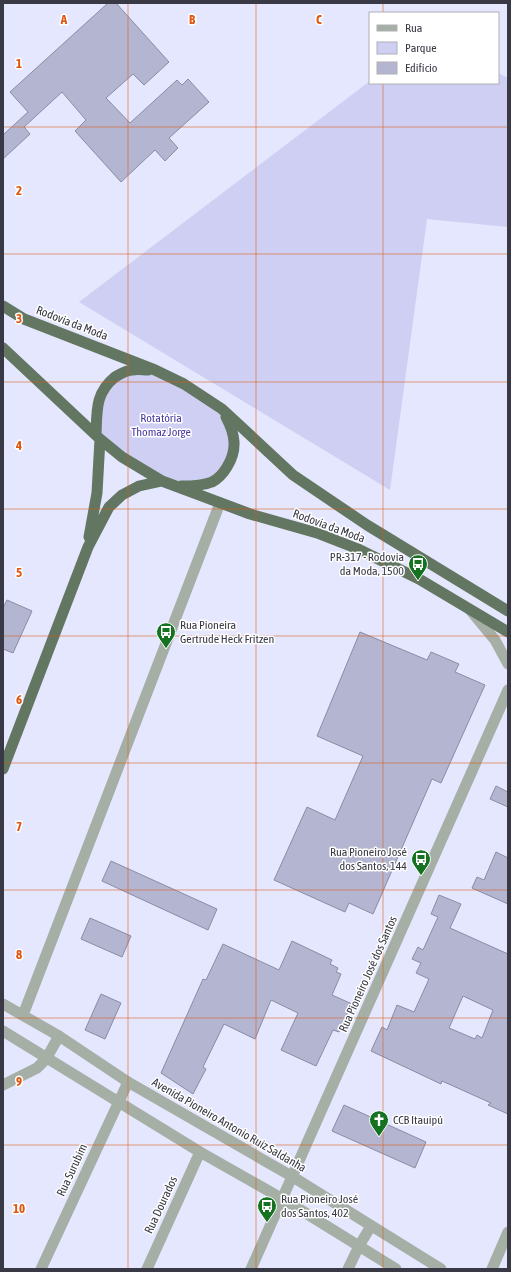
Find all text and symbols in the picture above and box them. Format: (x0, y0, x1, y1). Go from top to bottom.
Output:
text: A (60, 12, 68, 27)
text: B (189, 12, 196, 27)
text: C (316, 12, 322, 27)
legend (369, 12, 499, 84)
text: Rua (405, 21, 422, 35)
text: Parque (405, 41, 437, 55)
text: 1 (16, 56, 22, 71)
text: Edifício (405, 61, 438, 75)
text: 2 (16, 183, 22, 198)
street label: Rodovia da Moda (34, 303, 110, 343)
text: 3 (16, 311, 22, 326)
park label: Rotatória Thomaz Jorge (131, 411, 191, 439)
text: 4 (15, 438, 22, 453)
street label: Rodovia da Moda (291, 506, 367, 546)
place label: PR-317 - Rodovia da Moda, 1500 (330, 550, 404, 578)
bus stop icon: PR-317 - Rodovia da Moda, 1500 (407, 553, 429, 581)
text: 5 (16, 565, 22, 580)
place label: Rua Pioneira Gertrude Heck Fritzen (180, 618, 274, 646)
bus stop icon: Rua Pioneira Gertrude Heck Fritzen (155, 621, 177, 649)
text: 6 (16, 692, 22, 707)
text: 7 (16, 819, 22, 834)
place label: Rua Pioneiro José dos Santos, 144 (330, 845, 407, 873)
bus stop icon: Rua Pioneiro José dos Santos, 144 (410, 848, 432, 876)
street label: Rua Pioneiro José dos Santos (336, 914, 400, 1034)
text: 8 (16, 947, 22, 962)
text: 9 (16, 1074, 22, 1089)
street label: Avenida Pioneiro Antonio Ruiz Saldanha (149, 1075, 309, 1175)
church icon: CCB Itauipú (368, 1109, 390, 1137)
place label: CCB Itauipú (393, 1113, 443, 1127)
street label: Rua Surubim (54, 1142, 90, 1198)
street label: Rua Dourados (142, 1174, 180, 1236)
place label: Rua Pioneiro José dos Santos, 402 (281, 1192, 358, 1220)
bus stop icon: Rua Pioneiro José dos Santos, 402 (256, 1195, 278, 1223)
text: 10 (13, 1201, 25, 1216)

